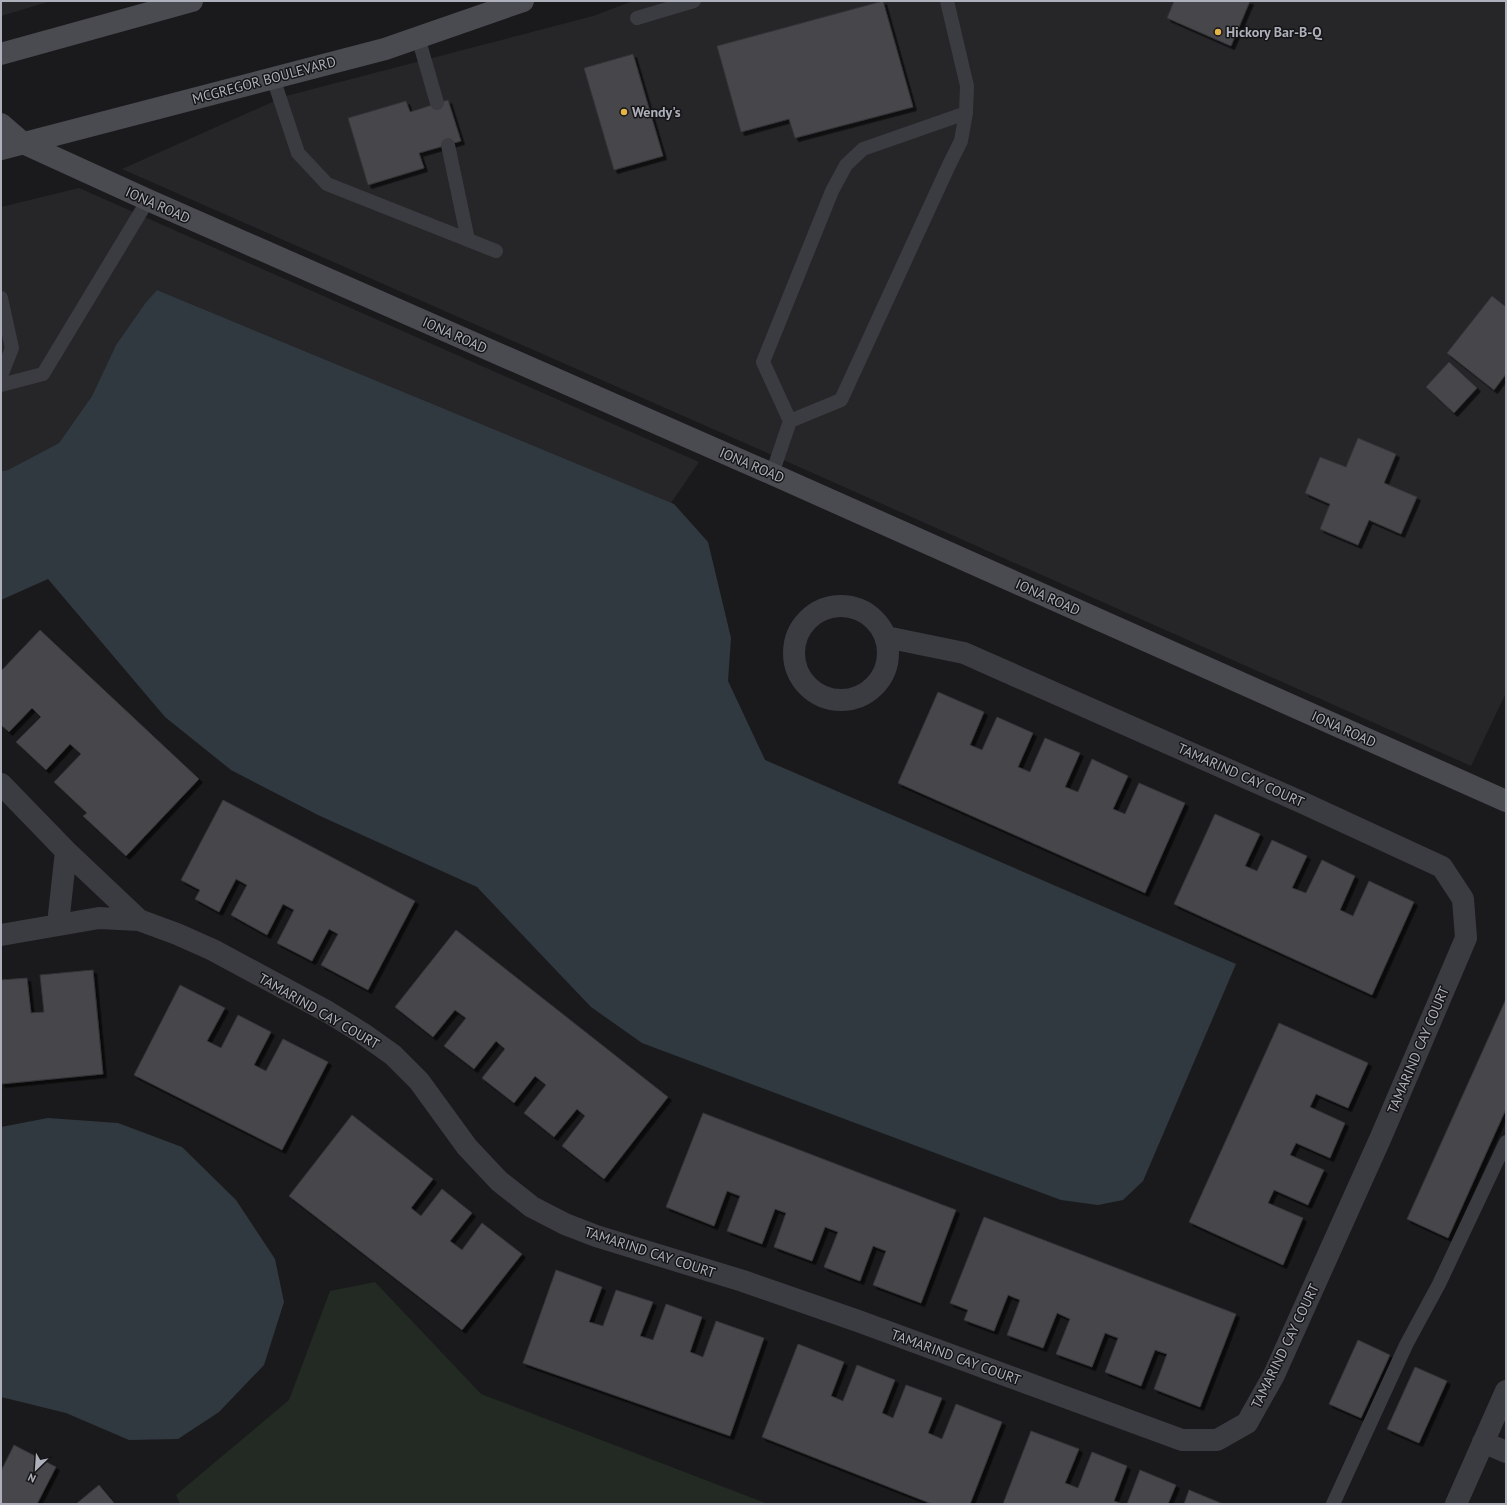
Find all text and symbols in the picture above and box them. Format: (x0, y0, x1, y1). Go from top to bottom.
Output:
place label: Hickory Bar-B-Q (1226, 23, 1322, 41)
marker: Hickory Bar-B-Q (1213, 27, 1223, 37)
street label: MCGREGOR BOULEVARD (190, 52, 338, 108)
place label: Wendy's (632, 103, 681, 121)
marker: Wendy's (619, 107, 629, 117)
street label: IONA ROAD (123, 183, 193, 227)
street label: IONA ROAD (420, 313, 490, 357)
street label: IONA ROAD (717, 443, 787, 487)
street label: IONA ROAD (1013, 575, 1083, 619)
street label: IONA ROAD (1309, 707, 1379, 751)
street label: TAMARIND CAY COURT (1175, 739, 1307, 811)
street label: TAMARIND CAY COURT (255, 969, 383, 1053)
street label: TAMARIND CAY COURT (1383, 983, 1453, 1116)
street label: TAMARIND CAY COURT (582, 1222, 718, 1282)
street label: TAMARIND CAY COURT (1247, 1280, 1323, 1411)
street label: TAMARIND CAY COURT (889, 1325, 1023, 1389)
north arrow (16, 1449, 56, 1489)
text: N (26, 1470, 38, 1486)

